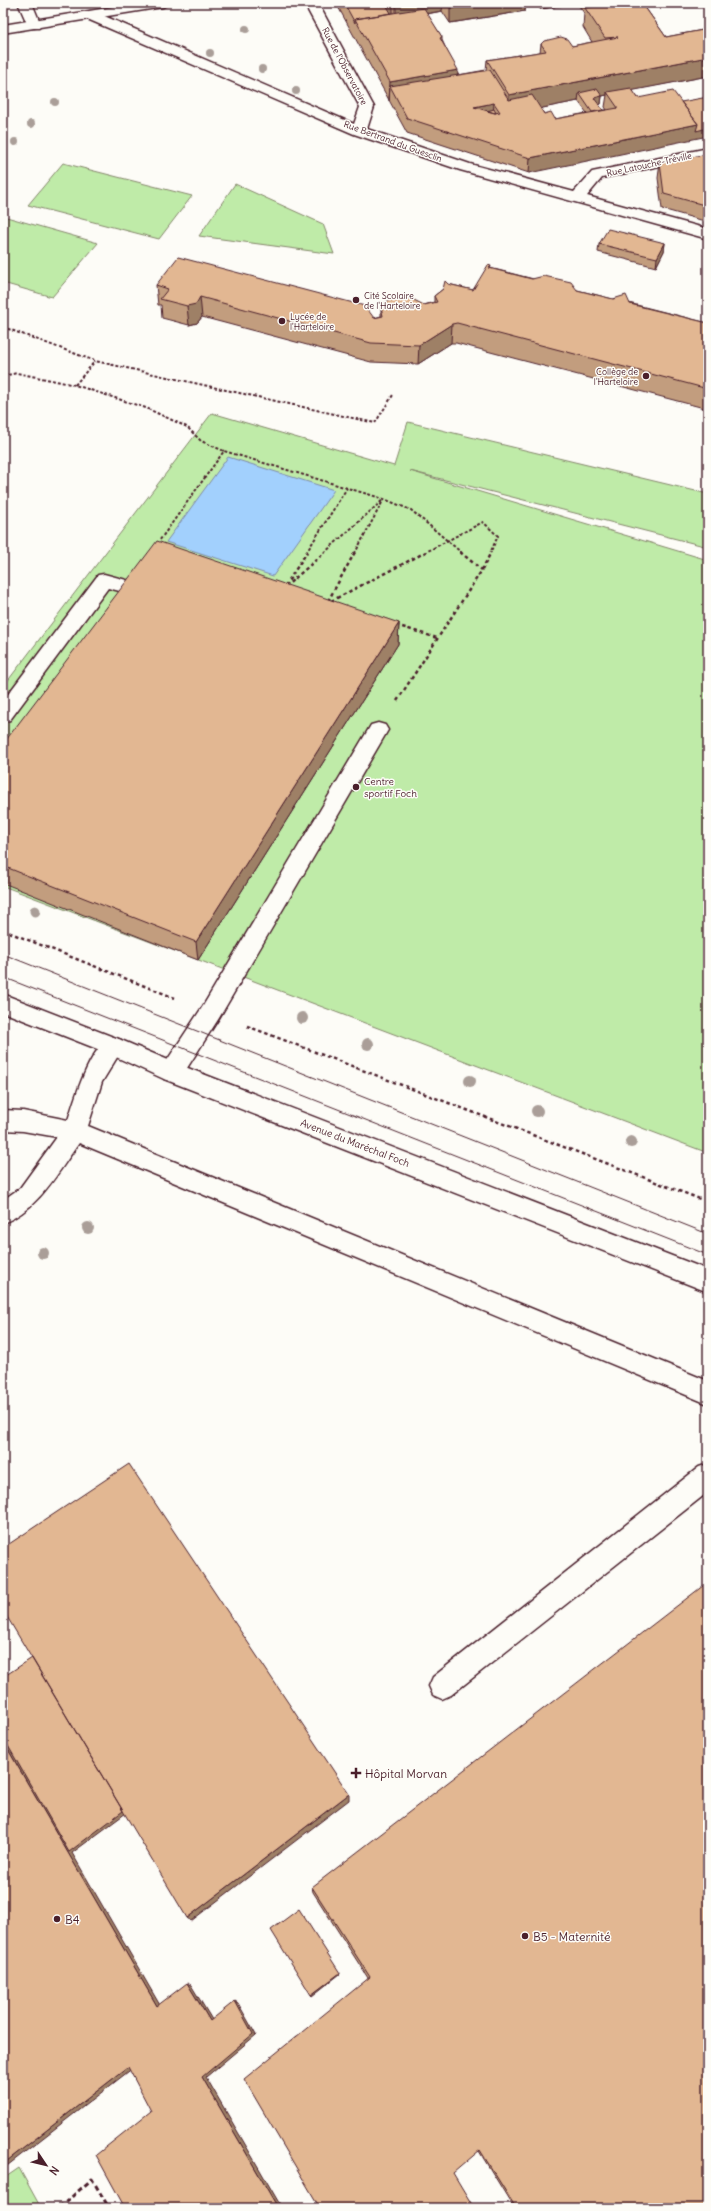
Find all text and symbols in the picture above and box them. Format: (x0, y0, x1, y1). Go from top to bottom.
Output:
street label: Rue de l'Observatoire (320, 25, 370, 107)
street label: Rue Bertrand du Guesclin (342, 118, 444, 164)
street label: Rue Latouche-Tréville (605, 150, 693, 178)
place label: Cité Scolaire de l'Harteloire (364, 290, 421, 311)
marker: Cité Scolaire de l'Harteloire (351, 295, 361, 305)
place label: Lycée de l'Harteloire (290, 311, 334, 332)
marker: Lycée de l'Harteloire (277, 316, 287, 326)
place label: Collège de l'Harteloire (594, 366, 638, 387)
marker: Collège de l'Harteloire (641, 371, 651, 381)
place label: Centre sportif Foch (364, 775, 417, 800)
marker: Centre sportif Foch (351, 782, 361, 792)
street label: Avenue du Maréchal Foch (299, 1116, 412, 1170)
place label: Hôpital Morvan (365, 1766, 447, 1781)
marker: Hôpital Morvan (350, 1767, 362, 1779)
place label: B4 (65, 1912, 80, 1927)
marker: B4 (52, 1914, 62, 1924)
place label: B5 - Maternité (533, 1929, 610, 1944)
marker: B5 - Maternité (520, 1931, 530, 1941)
north arrow (26, 2145, 66, 2185)
text: N (46, 2164, 62, 2178)

